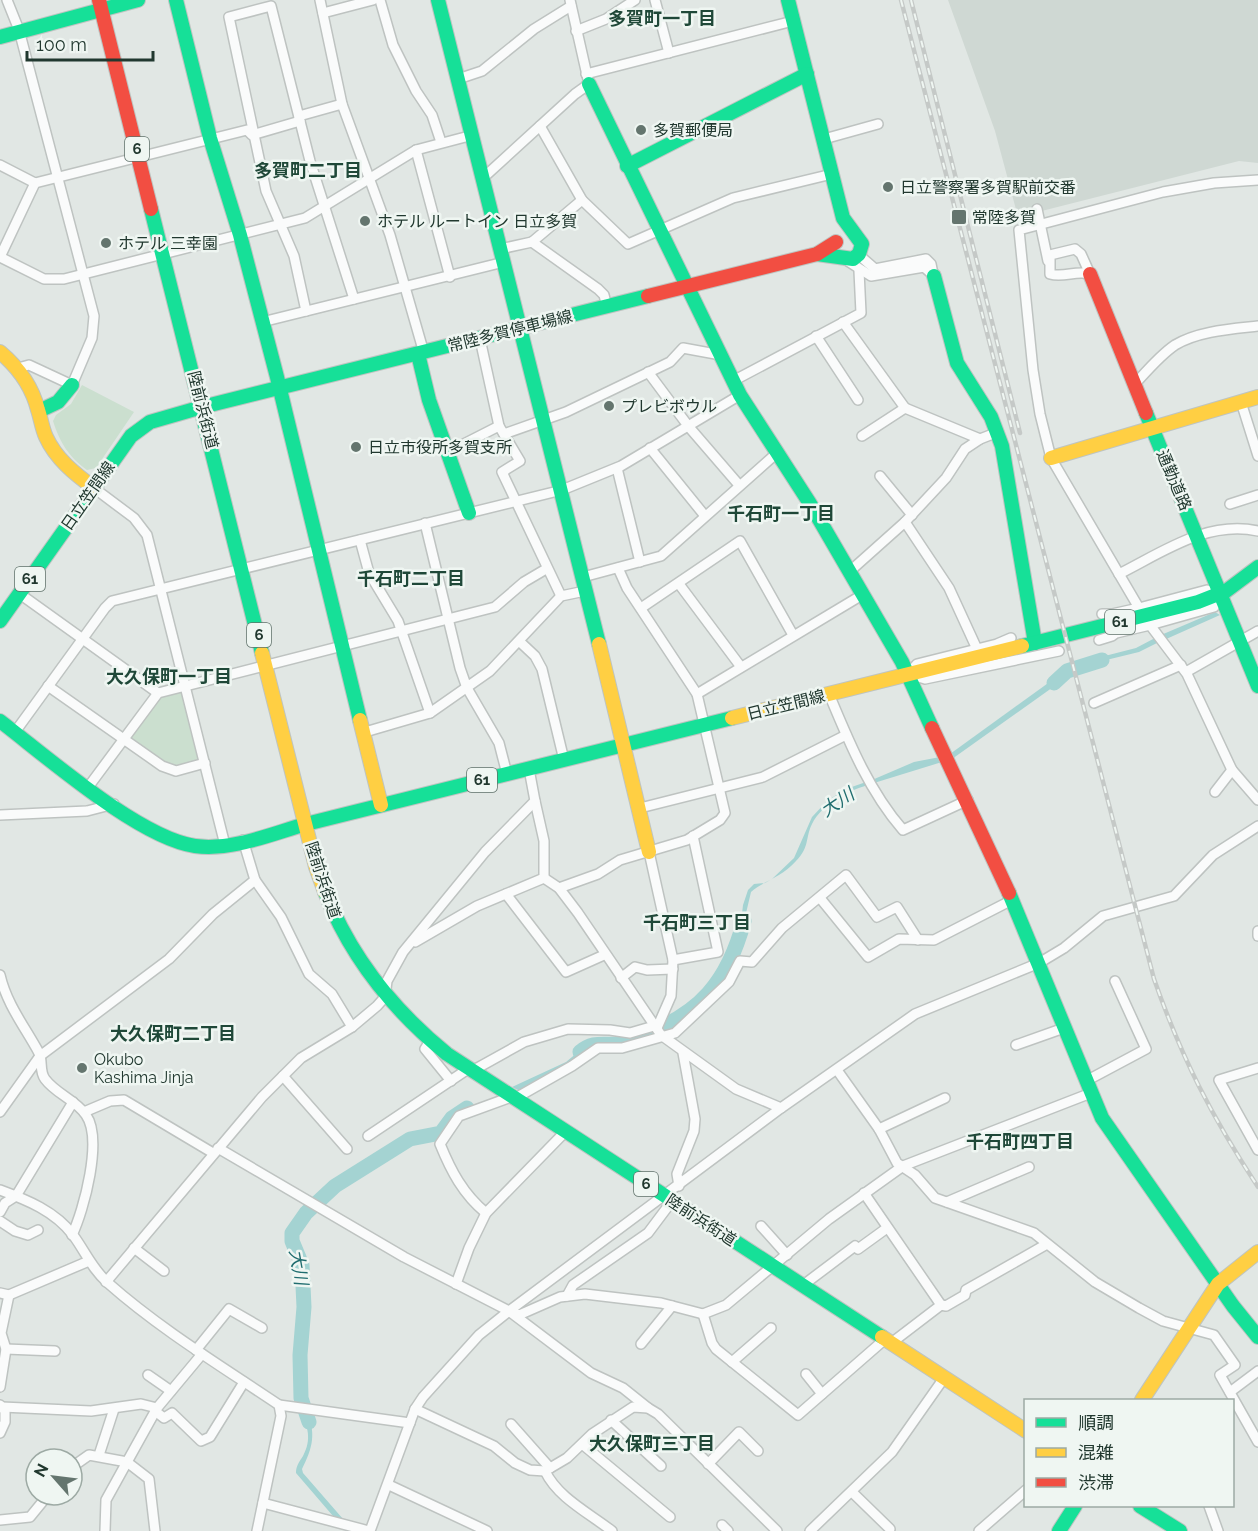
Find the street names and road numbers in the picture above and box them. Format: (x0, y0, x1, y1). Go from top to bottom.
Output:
road number: 6 (125, 137, 149, 161)
street label: 常陸多賀停車場線 (446, 306, 574, 356)
street label: 陸前浜街道 (184, 369, 222, 451)
street label: 通勤道路 (1153, 447, 1195, 513)
street label: 日立笠間線 (57, 458, 119, 534)
road number: 61 (15, 567, 45, 591)
road number: 61 (1105, 610, 1135, 634)
road number: 6 (247, 623, 271, 647)
street label: 日立笠間線 (745, 686, 827, 724)
road number: 61 (467, 768, 497, 792)
street label: 陸前浜街道 (302, 839, 344, 921)
road number: 6 (634, 1172, 658, 1196)
street label: 陸前浜街道 (662, 1190, 740, 1250)

